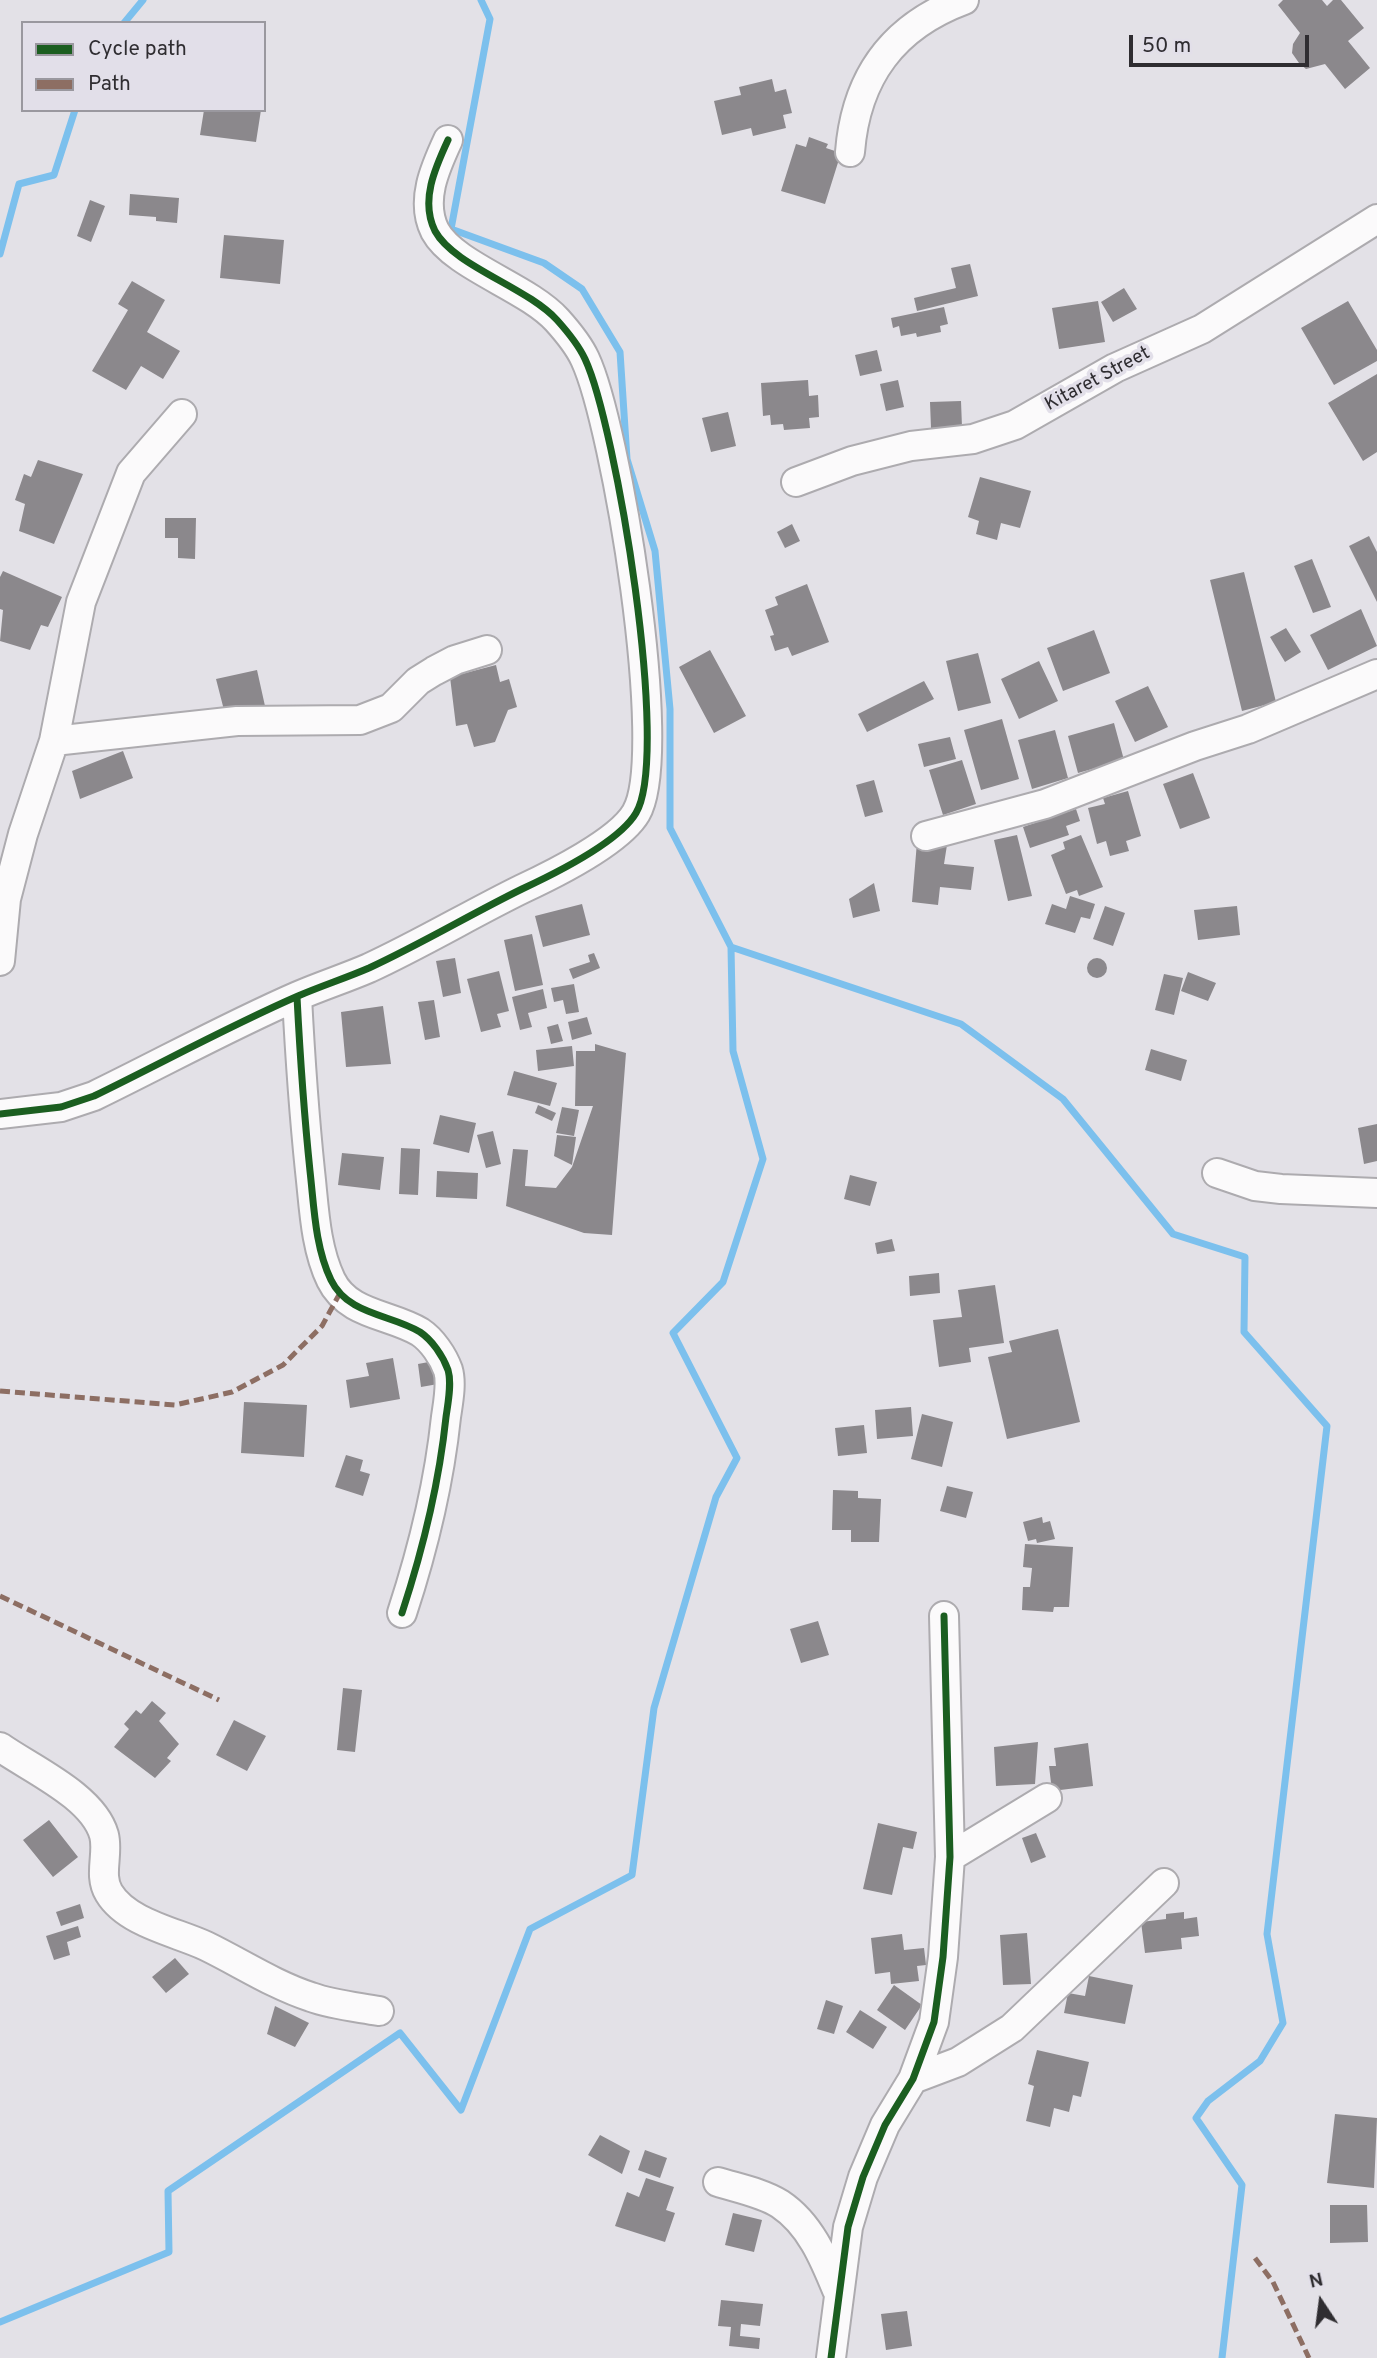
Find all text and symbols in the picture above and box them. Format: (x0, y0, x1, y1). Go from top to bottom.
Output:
legend (21, 21, 266, 112)
scale bar (1132, 21, 1312, 65)
text: 50 m (1142, 33, 1191, 60)
text: Cycle path (88, 36, 187, 63)
text: Path (88, 71, 131, 98)
street label: Kitaret Street (1042, 343, 1154, 417)
north arrow (1286, 2267, 1356, 2337)
text: N (1307, 2268, 1326, 2295)

